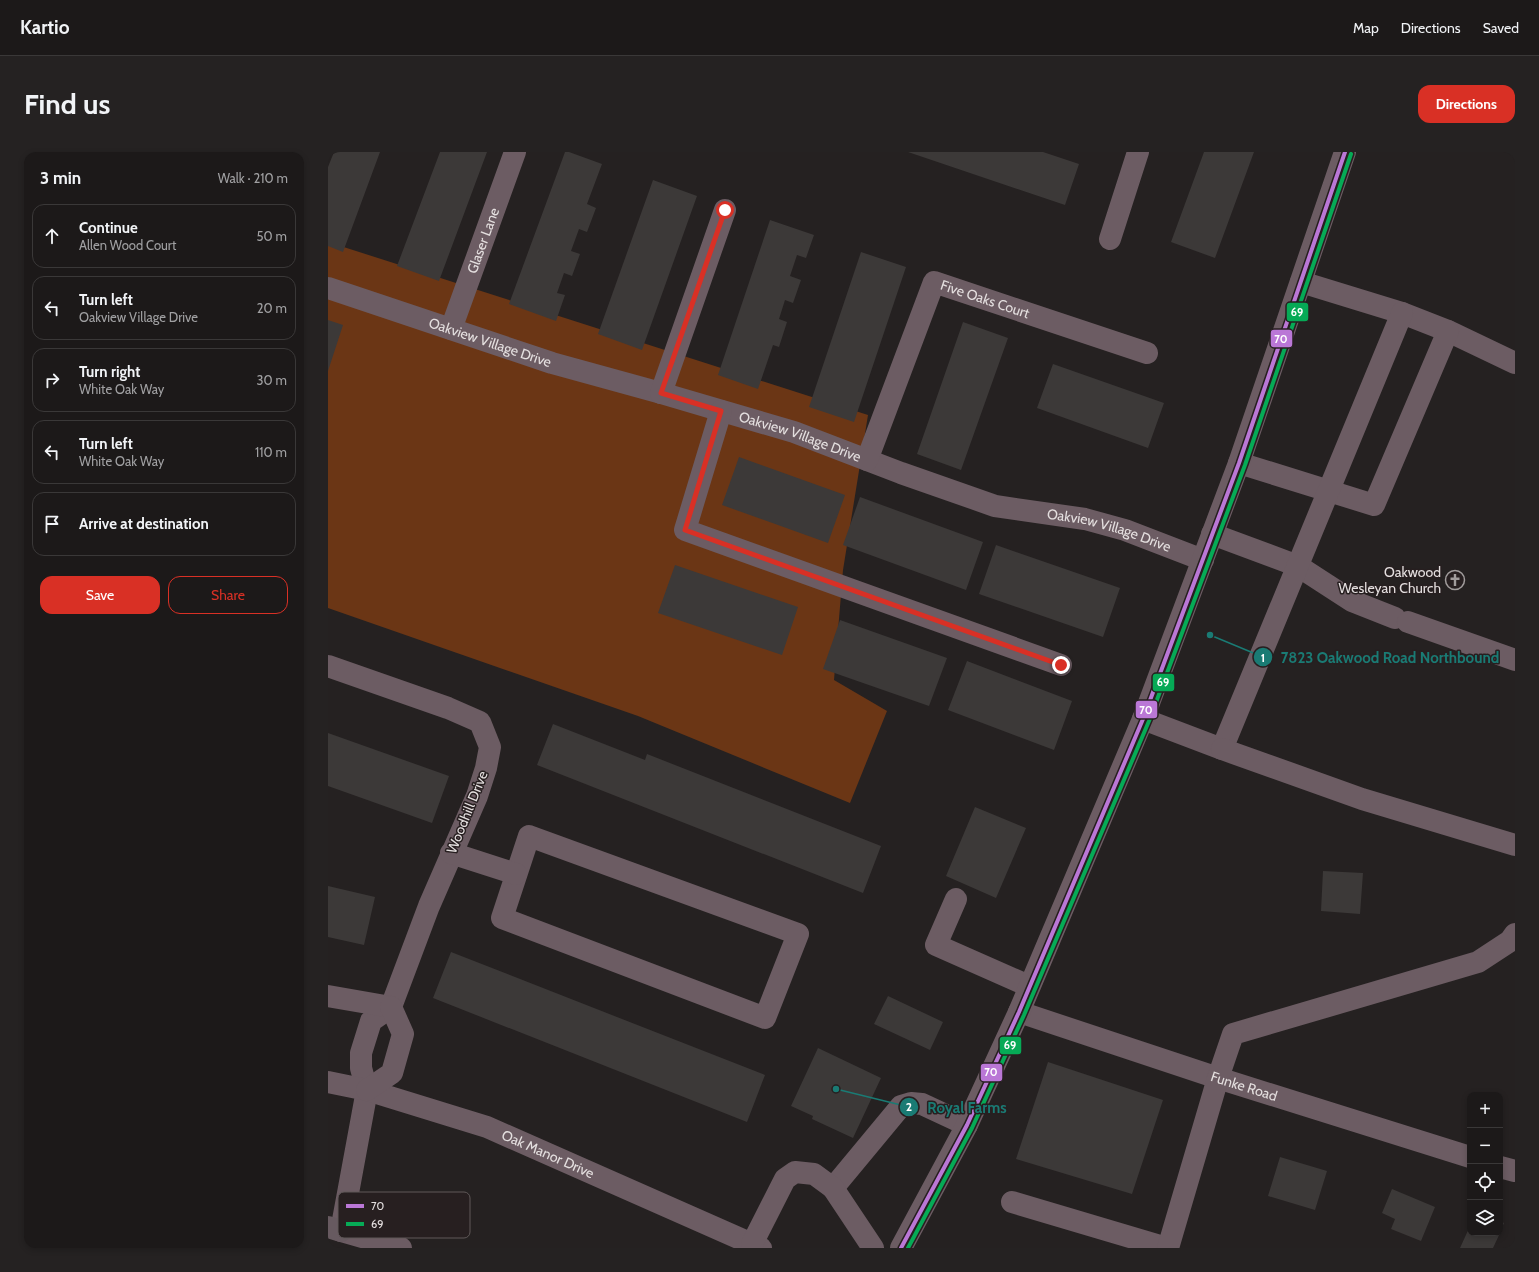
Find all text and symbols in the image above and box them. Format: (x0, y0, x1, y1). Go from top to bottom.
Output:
text: Kartio (20, 16, 69, 39)
text: Map (1353, 19, 1379, 37)
text: Directions (1401, 19, 1461, 37)
text: Saved (1483, 19, 1519, 37)
button: Directions (1418, 85, 1515, 123)
text: Find us (24, 87, 110, 121)
text: 3 min (40, 168, 81, 188)
text: Walk · 210 m (218, 170, 288, 186)
route start (716, 201, 734, 219)
street label: Glaser Lane (463, 205, 503, 276)
text: Continue (79, 219, 138, 237)
icon: ahead (41, 225, 63, 247)
text: 50 m (257, 228, 287, 244)
text: Allen Wood Court (79, 237, 176, 253)
street label: Five Oaks Court (938, 276, 1032, 322)
text: Turn left (79, 291, 133, 309)
icon: left (41, 297, 63, 319)
text: 20 m (257, 300, 287, 316)
line badge: 69 (1286, 302, 1309, 322)
text: 69 (1291, 305, 1303, 319)
text: Oakview Village Drive (79, 309, 198, 325)
street label: Oakview Village Drive (426, 313, 554, 371)
line badge: 70 (1270, 329, 1293, 348)
text: 70 (1274, 332, 1288, 346)
text: Turn right (79, 363, 140, 381)
icon: right (41, 369, 63, 391)
text: 30 m (257, 372, 287, 388)
text: White Oak Way (79, 381, 164, 397)
street label: Oakview Village Drive (737, 407, 864, 466)
text: Turn left (79, 435, 133, 453)
icon: left (41, 441, 63, 463)
text: 110 m (255, 444, 287, 460)
text: White Oak Way (79, 453, 164, 469)
street label: Oakview Village Drive (1046, 505, 1174, 556)
icon: arrive (41, 513, 63, 535)
text: Arrive at destination (79, 515, 209, 533)
place label: Oakwood Wesleyan Church (1339, 563, 1441, 597)
church icon: Oakwood Wesleyan Church (1444, 569, 1466, 591)
button: Save (40, 576, 160, 614)
button: Share (168, 576, 288, 614)
callout: 7823 Oakwood Road Northbound (1253, 644, 1507, 671)
text: 7823 Oakwood Road Northbound (1281, 649, 1499, 667)
text: 1 (1261, 650, 1265, 665)
route end (1052, 656, 1070, 674)
line badge: 69 (1152, 673, 1175, 692)
text: 69 (1157, 675, 1169, 689)
line badge: 70 (1135, 700, 1158, 719)
text: 70 (1139, 703, 1153, 717)
street label: Woodhill Drive (442, 768, 492, 856)
line badge: 69 (999, 1036, 1022, 1055)
text: 69 (1004, 1038, 1016, 1052)
line badge: 70 (980, 1063, 1003, 1082)
text: 70 (984, 1065, 998, 1079)
street label: Funke Road (1209, 1067, 1280, 1105)
map controls (1467, 1092, 1503, 1236)
button: + (1467, 1092, 1503, 1128)
callout: Royal Farms (899, 1094, 1014, 1121)
text: 2 (906, 1099, 912, 1114)
text: Royal Farms (927, 1099, 1007, 1117)
street label: Oak Manor Drive (499, 1126, 597, 1182)
button: − (1467, 1128, 1503, 1164)
button: locate (1467, 1164, 1503, 1200)
legend (338, 1192, 470, 1238)
text: 70 (371, 1199, 384, 1213)
button: layers (1467, 1200, 1503, 1236)
text: 69 (371, 1217, 384, 1231)

